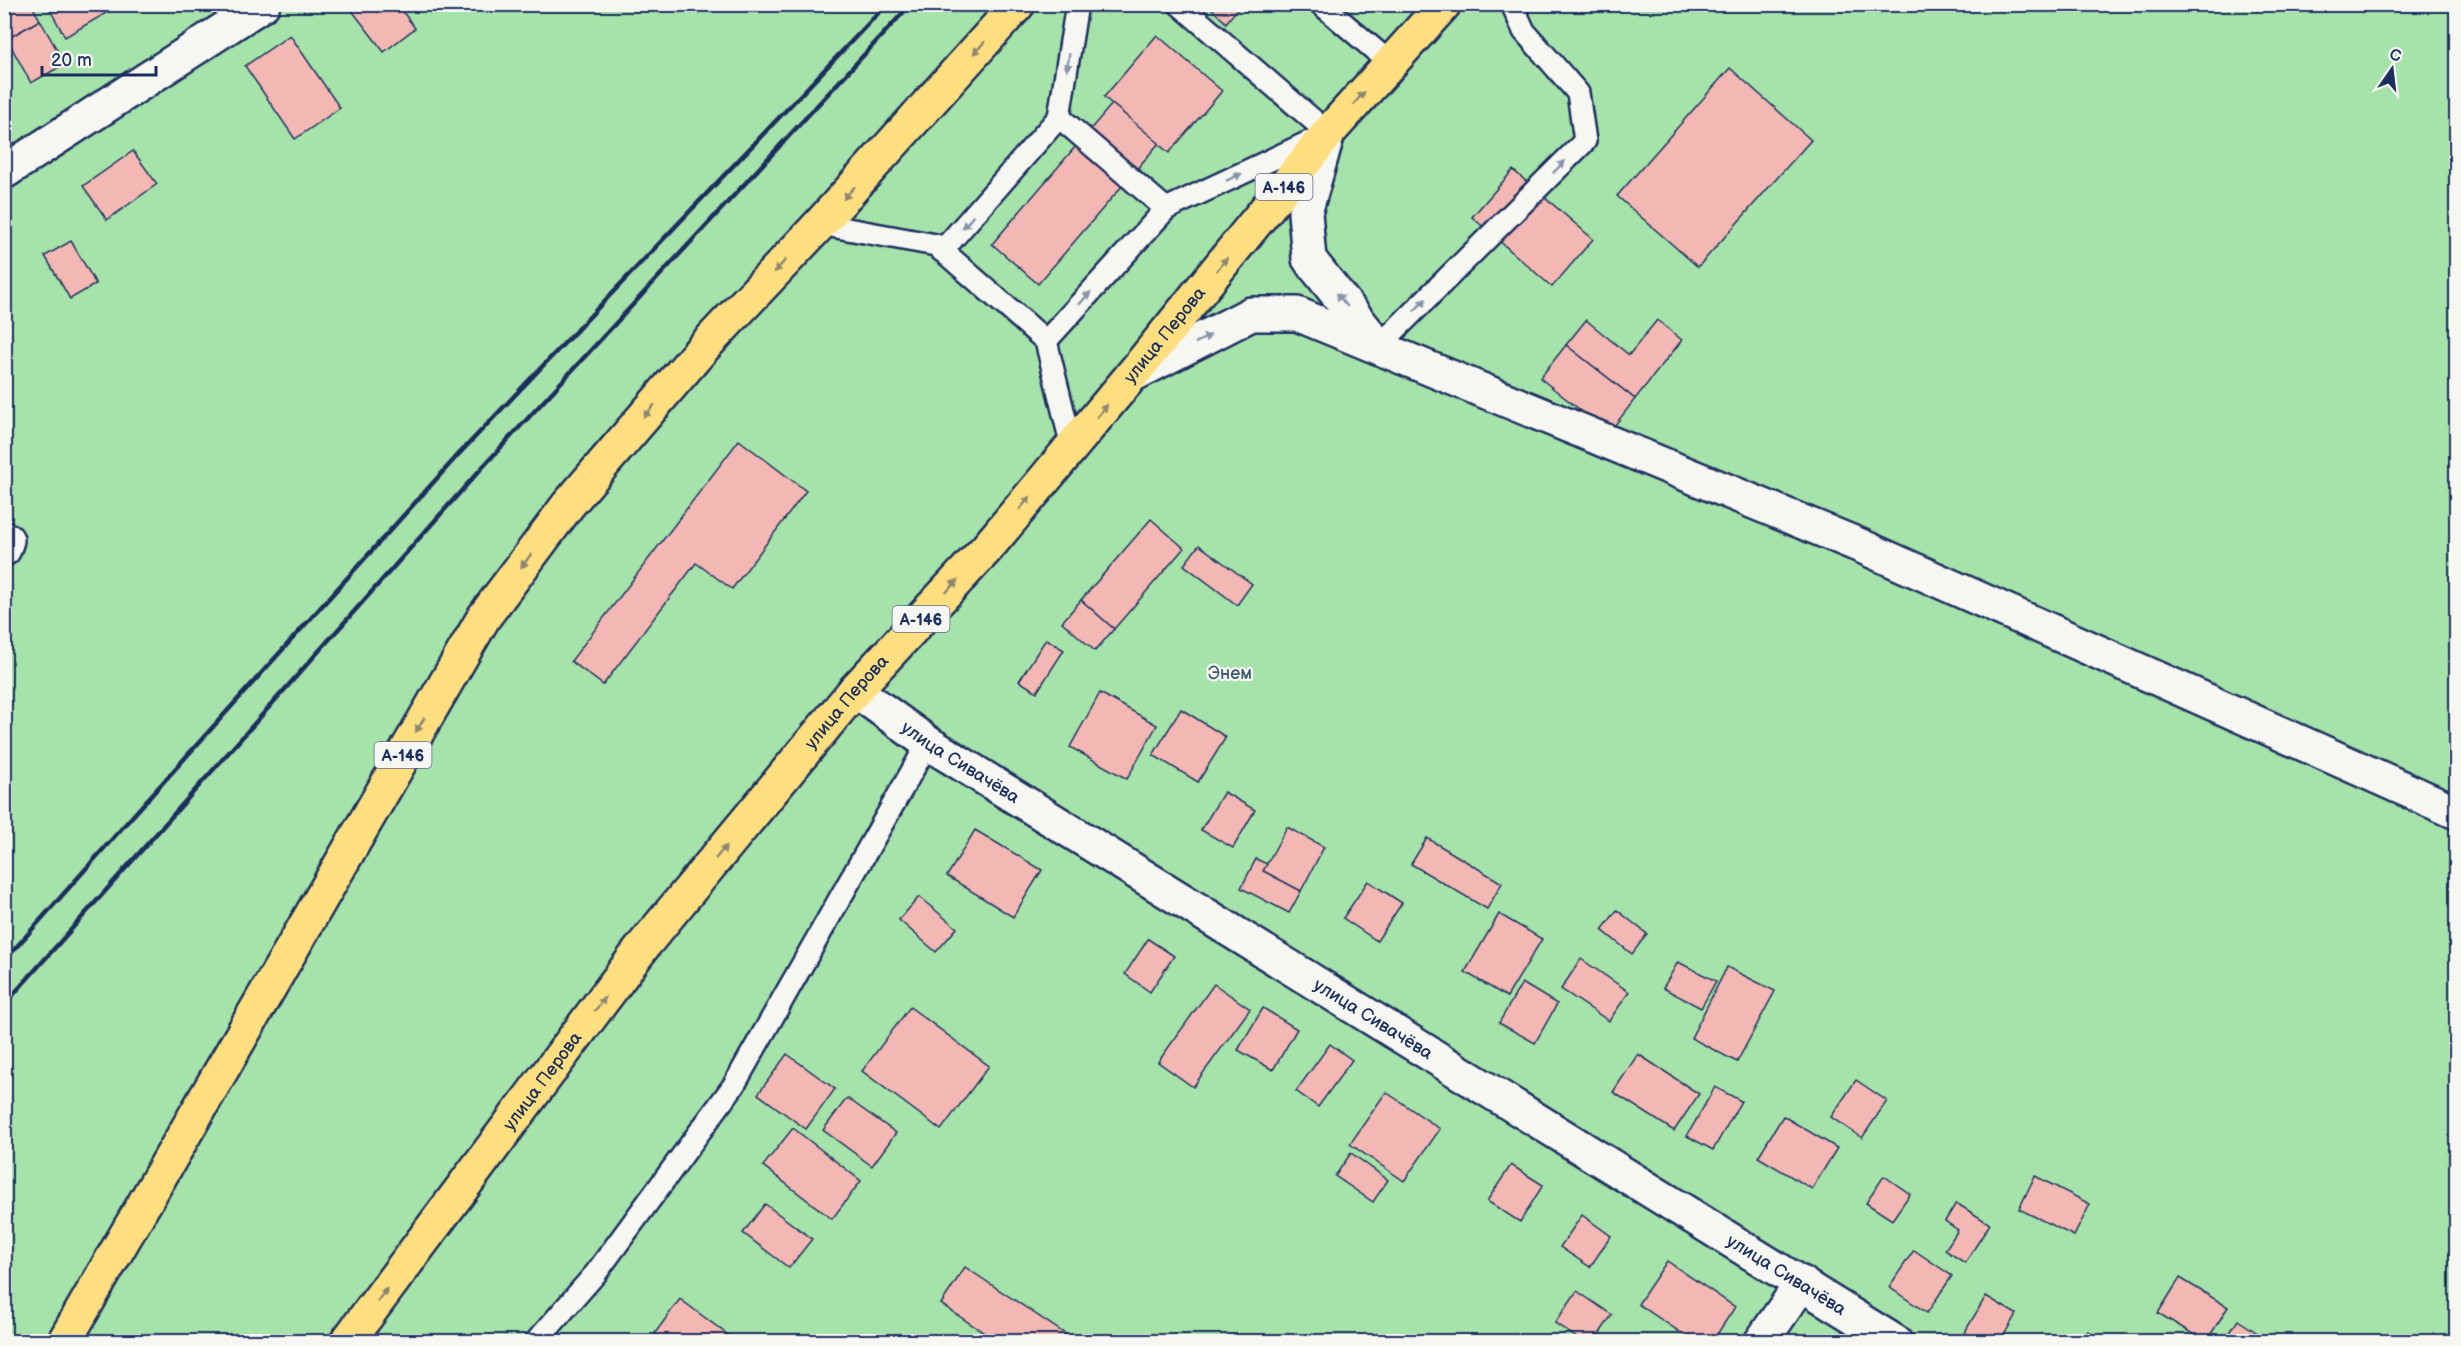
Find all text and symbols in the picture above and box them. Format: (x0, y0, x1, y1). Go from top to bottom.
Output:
scale bar (42, 39, 156, 77)
north arrow (2362, 39, 2422, 99)
one-way arrow (973, 40, 986, 55)
text: С (2388, 45, 2403, 66)
text: 20 m (51, 50, 92, 71)
one-way arrow (1063, 53, 1072, 72)
one-way arrow (1352, 91, 1365, 106)
one-way arrow (1551, 161, 1565, 175)
one-way arrow (1225, 173, 1242, 182)
road number: А-146 (1256, 174, 1312, 200)
one-way arrow (842, 185, 856, 199)
one-way arrow (962, 214, 975, 229)
one-way arrow (1215, 256, 1228, 272)
one-way arrow (773, 259, 787, 274)
street label: улица Перова (1120, 283, 1210, 388)
one-way arrow (1078, 290, 1092, 305)
one-way arrow (1336, 292, 1349, 308)
one-way arrow (1413, 298, 1427, 312)
one-way arrow (1194, 334, 1211, 343)
one-way arrow (643, 403, 656, 418)
one-way arrow (1095, 404, 1108, 419)
one-way arrow (1018, 495, 1031, 511)
one-way arrow (520, 554, 532, 569)
one-way arrow (945, 579, 958, 594)
road number: А-146 (892, 606, 950, 632)
street label: улица Перова (800, 651, 893, 754)
park label: Энем (1208, 663, 1252, 684)
one-way arrow (415, 717, 425, 734)
street label: улица Сивачёва (897, 717, 1024, 808)
road number: А-146 (374, 742, 432, 768)
one-way arrow (715, 844, 728, 860)
street label: улица Сивачёва (1310, 974, 1437, 1064)
one-way arrow (594, 997, 606, 1013)
street label: улица Перова (499, 1027, 587, 1135)
street label: улица Сивачёва (1723, 1230, 1850, 1320)
one-way arrow (376, 1287, 388, 1302)

